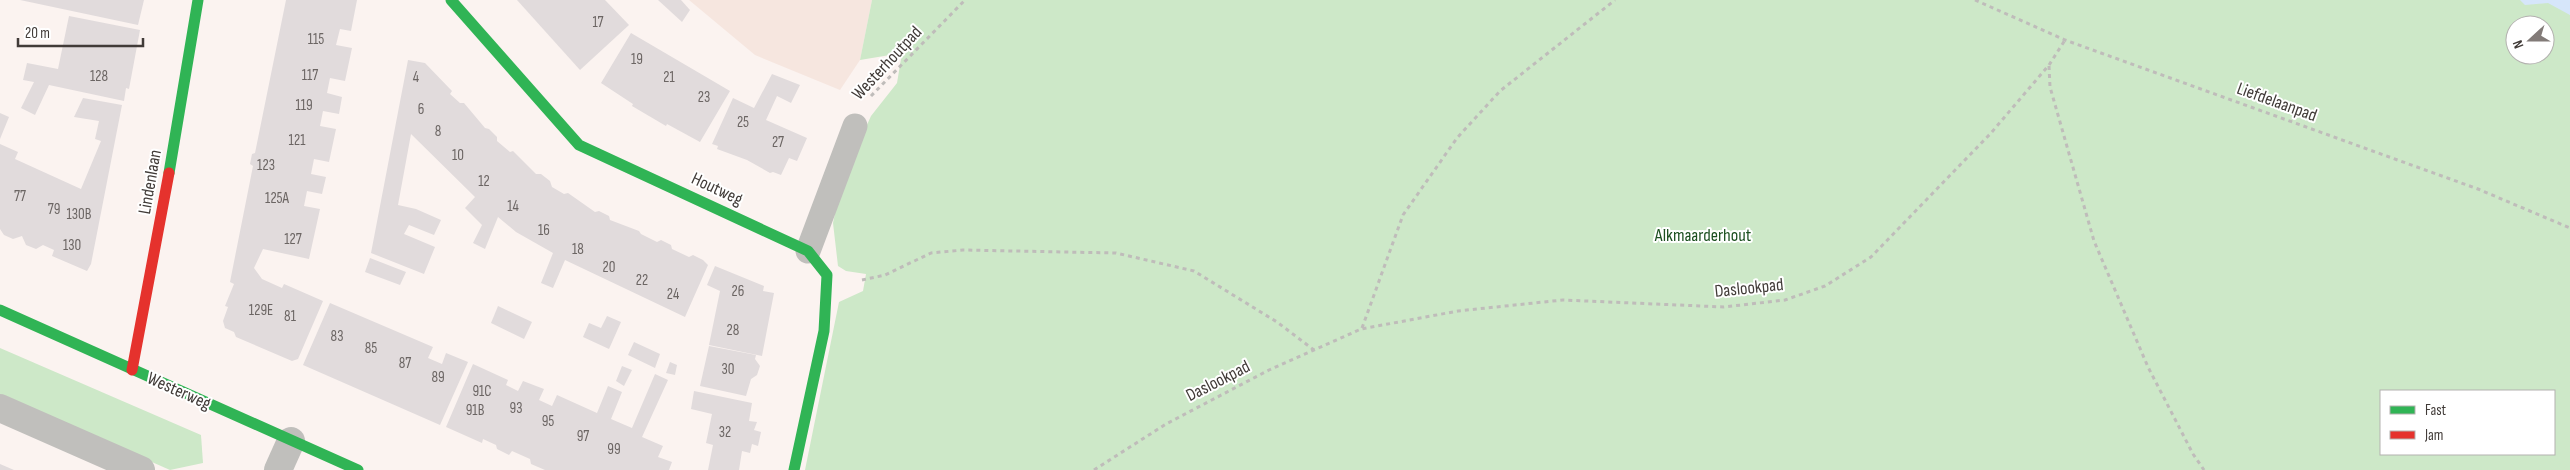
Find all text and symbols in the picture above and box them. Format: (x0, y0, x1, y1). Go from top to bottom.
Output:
house number: 17 (592, 13, 604, 32)
scale bar (18, 15, 142, 47)
north arrow (2505, 15, 2555, 65)
street label: Westerhoutpad (848, 22, 926, 104)
text: 20 m (25, 24, 50, 43)
house number: 115 (308, 30, 324, 49)
text: N (2509, 38, 2528, 51)
house number: 19 (631, 50, 643, 69)
house number: 117 (302, 66, 318, 85)
house number: 128 (90, 67, 108, 86)
house number: 4 (413, 68, 419, 87)
house number: 21 (663, 68, 675, 87)
street label: Liefdelaanpad (2234, 78, 2320, 126)
house number: 23 (698, 88, 710, 107)
house number: 119 (295, 96, 313, 115)
house number: 6 (418, 100, 424, 119)
house number: 25 (737, 113, 749, 132)
house number: 8 (435, 122, 441, 141)
house number: 121 (289, 131, 306, 150)
house number: 27 (772, 133, 784, 152)
house number: 10 (452, 146, 464, 165)
street label: Lindenlaan (134, 148, 166, 216)
house number: 123 (257, 156, 275, 175)
street label: Houtweg (688, 168, 746, 210)
house number: 12 (478, 172, 490, 191)
house number: 77 (14, 187, 26, 206)
house number: 125A (265, 189, 290, 208)
house number: 14 (507, 197, 519, 216)
house number: 79 (48, 200, 60, 219)
house number: 130B (67, 205, 92, 224)
house number: 16 (538, 221, 550, 240)
park label: Alkmaarderhout (1654, 225, 1752, 246)
house number: 127 (284, 230, 302, 249)
house number: 130 (63, 236, 81, 255)
house number: 18 (572, 240, 584, 259)
house number: 20 (603, 258, 615, 277)
house number: 22 (636, 271, 648, 290)
street label: Daslookpad (1714, 274, 1784, 302)
house number: 26 (732, 282, 744, 301)
house number: 24 (667, 285, 679, 304)
house number: 129E (249, 301, 273, 320)
house number: 81 (284, 307, 297, 326)
house number: 28 (727, 321, 739, 340)
house number: 83 (331, 327, 343, 346)
house number: 85 (365, 339, 377, 358)
house number: 87 (399, 354, 411, 373)
street label: Daslookpad (1182, 356, 1254, 406)
house number: 30 (722, 360, 734, 379)
street label: Westerweg (144, 368, 214, 414)
house number: 89 (431, 368, 445, 387)
house number: 91C (472, 382, 492, 401)
legend (2380, 390, 2555, 455)
house number: 93 (510, 399, 522, 418)
house number: 91B (466, 401, 485, 420)
text: Fast (2425, 401, 2447, 420)
house number: 95 (542, 412, 554, 431)
house number: 32 (719, 423, 731, 442)
text: Jam (2424, 426, 2443, 445)
house number: 97 (577, 427, 589, 446)
house number: 99 (607, 440, 621, 459)

